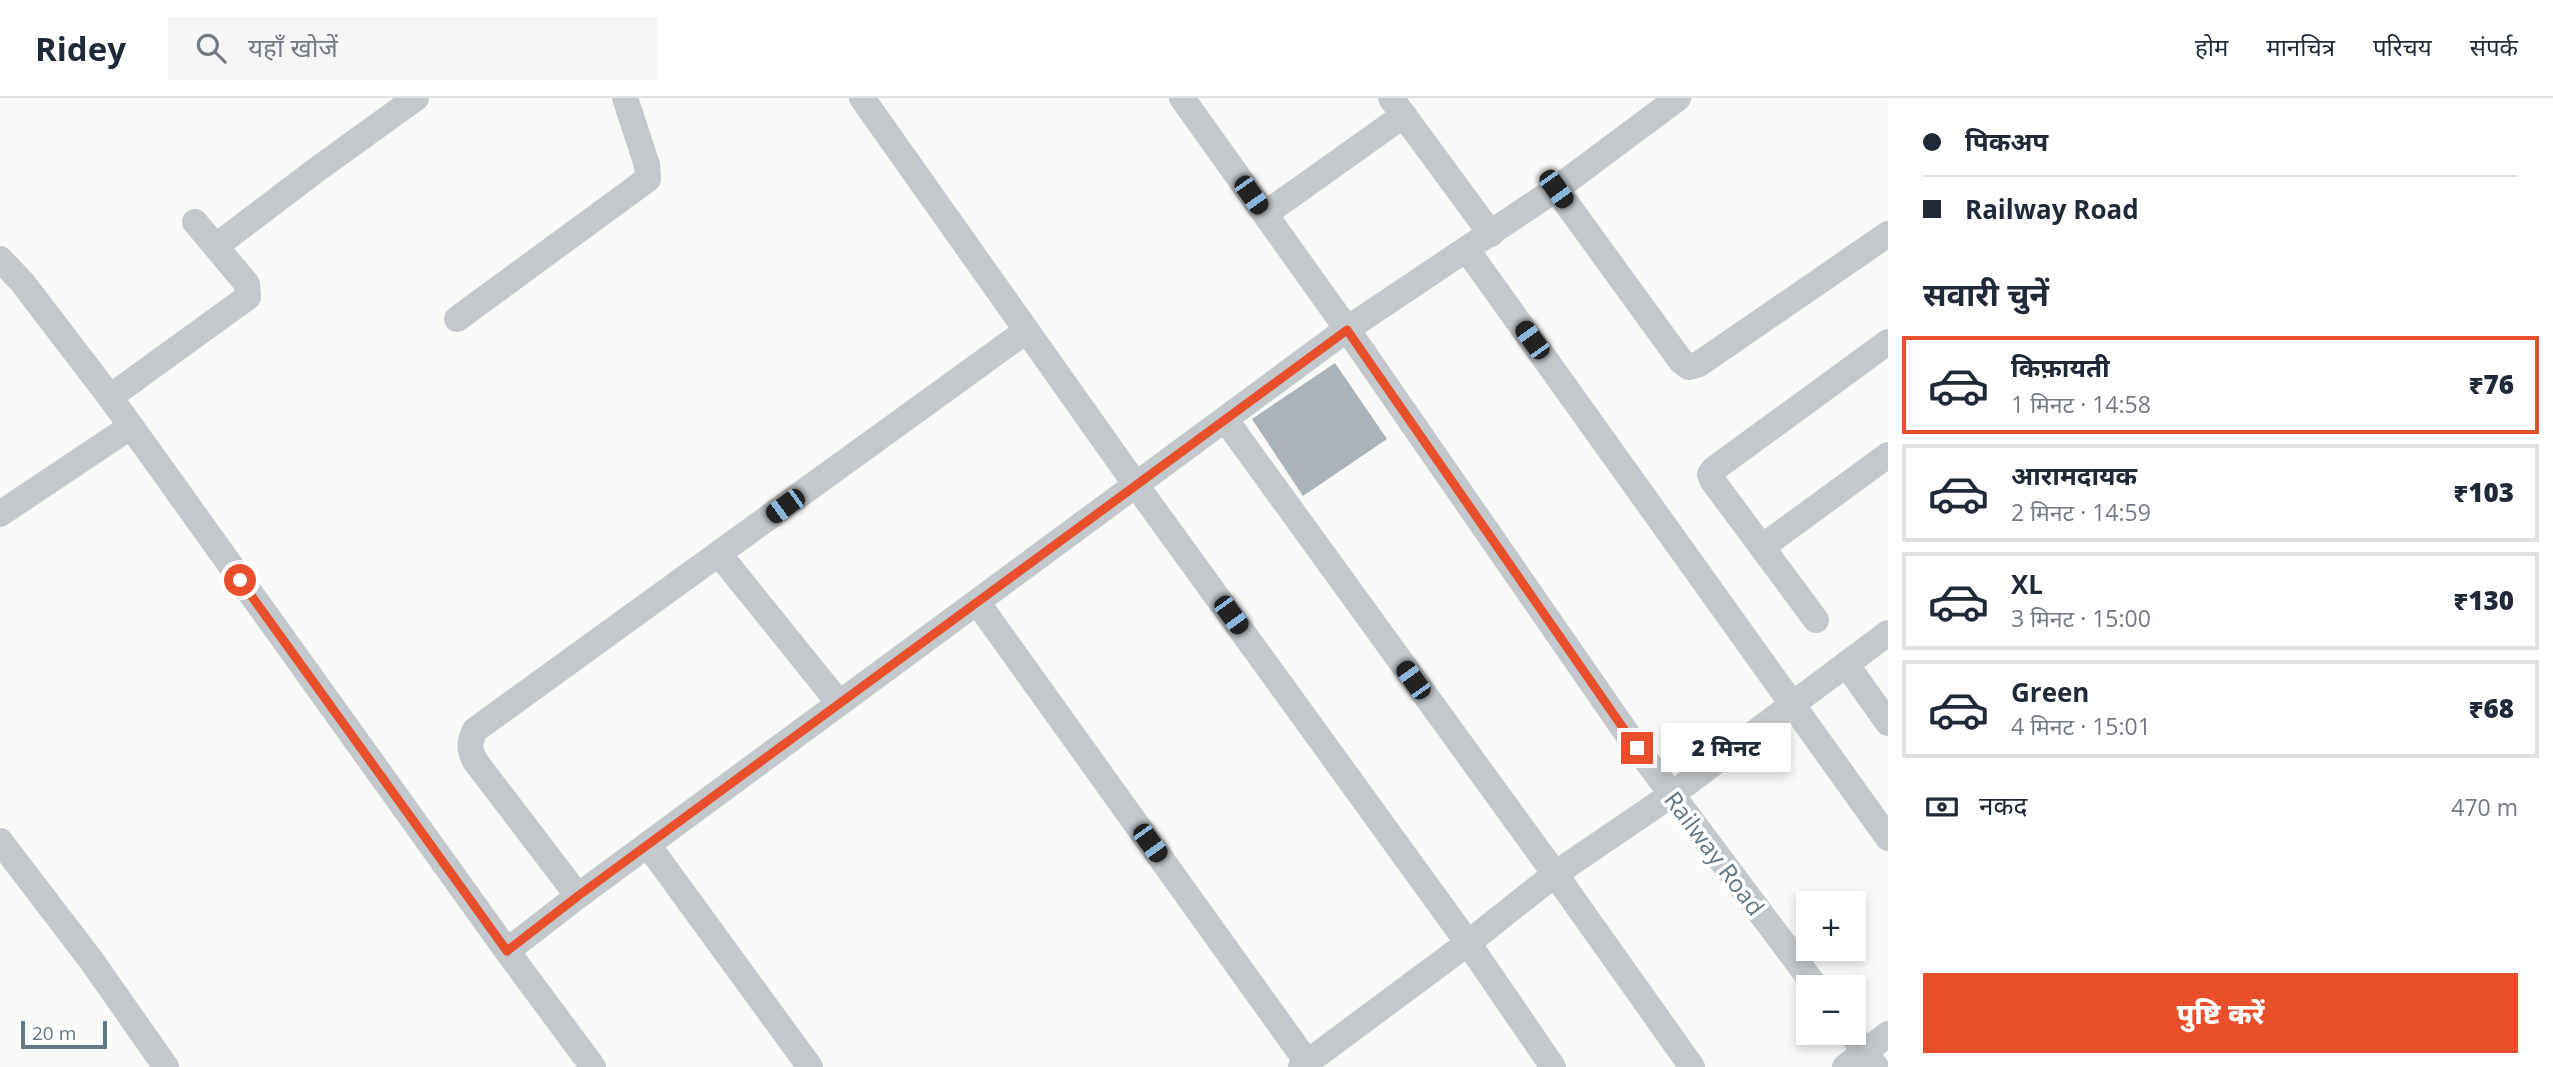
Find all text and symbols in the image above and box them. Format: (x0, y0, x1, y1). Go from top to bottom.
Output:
search box (168, 17, 658, 80)
text: Ridey (35, 26, 126, 71)
icon: search (192, 29, 230, 67)
text: यहाँ खोजें (248, 29, 338, 65)
text: होम (2195, 30, 2228, 63)
text: मानचित्र (2266, 30, 2335, 63)
text: परिचय (2373, 30, 2432, 63)
text: संपर्क (2470, 30, 2518, 63)
text: पिकअप (1965, 123, 2048, 159)
car (1536, 166, 1577, 212)
car (1231, 172, 1272, 218)
text: Railway Road (1965, 191, 2139, 227)
text: सवारी चुनें (1923, 272, 2049, 315)
car (1512, 317, 1553, 363)
text: किफ़ायती (2011, 349, 2110, 385)
icon: car (1927, 354, 1990, 417)
text: ₹76 (2469, 366, 2514, 402)
text: 1 मिनट · 14:58 (2011, 388, 2151, 420)
text: आरामदायक (2011, 457, 2137, 493)
icon: car (1927, 462, 1990, 525)
text: ₹103 (2453, 474, 2514, 510)
car (762, 485, 809, 527)
text: 2 मिनट · 14:59 (2011, 496, 2151, 528)
route start (224, 564, 256, 596)
text: XL (2011, 566, 2043, 602)
icon: car (1927, 570, 1990, 633)
text: ₹130 (2453, 582, 2514, 618)
car (1211, 592, 1252, 638)
text: 3 मिनट · 15:00 (2011, 602, 2151, 634)
car (1393, 657, 1434, 703)
text: Green (2011, 674, 2089, 710)
icon: car (1927, 678, 1990, 741)
text: ₹68 (2469, 690, 2514, 726)
text: 4 मिनट · 15:01 (2011, 710, 2151, 742)
callout: 2 मिनट (1662, 724, 1791, 772)
text: 2 मिनट (1692, 731, 1760, 763)
route end (1621, 732, 1653, 764)
street label: Railway Road (1657, 784, 1773, 922)
text: नकद (1979, 787, 2027, 823)
icon: cash (1923, 788, 1961, 826)
text: 470 m (2451, 791, 2518, 823)
car (1130, 820, 1171, 866)
map controls (1796, 891, 1866, 1045)
button: + (1796, 891, 1866, 961)
button: पुष्टि करें (1923, 973, 2518, 1053)
button: − (1796, 975, 1866, 1045)
scale bar (21, 1018, 107, 1050)
text: 20 m (32, 1020, 76, 1046)

